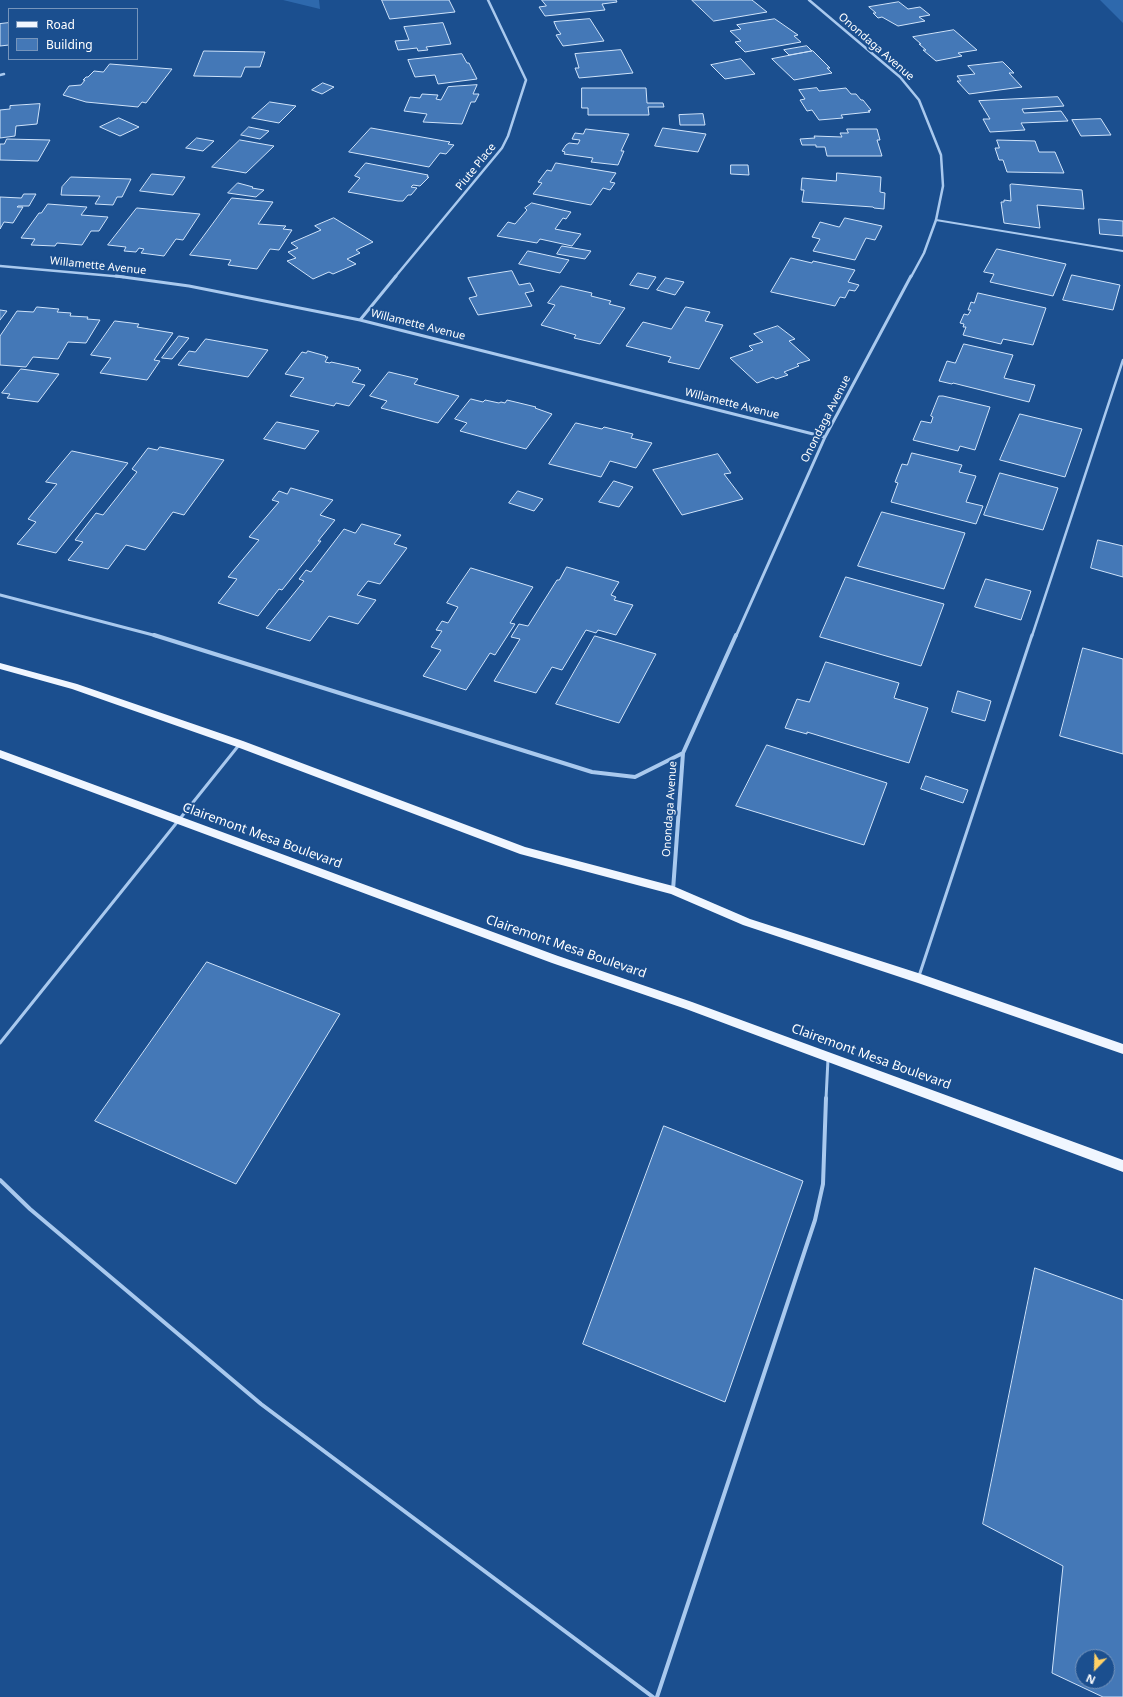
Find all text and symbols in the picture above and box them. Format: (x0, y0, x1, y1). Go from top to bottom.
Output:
legend (8, 8, 138, 60)
street label: Onondaga Avenue (835, 10, 917, 84)
text: Road (46, 16, 75, 33)
text: Building (46, 36, 93, 53)
street label: Piute Place (453, 141, 499, 193)
street label: Willamette Avenue (49, 254, 147, 278)
street label: Willamette Avenue (369, 307, 467, 343)
street label: Onondaga Avenue (798, 373, 854, 465)
street label: Willamette Avenue (683, 386, 781, 422)
street label: Onondaga Avenue (660, 761, 680, 857)
street label: Clairemont Mesa Boulevard (180, 800, 344, 872)
street label: Clairemont Mesa Boulevard (484, 912, 648, 982)
street label: Clairemont Mesa Boulevard (789, 1021, 953, 1093)
north arrow (1075, 1649, 1115, 1689)
text: N (1083, 1671, 1098, 1688)

